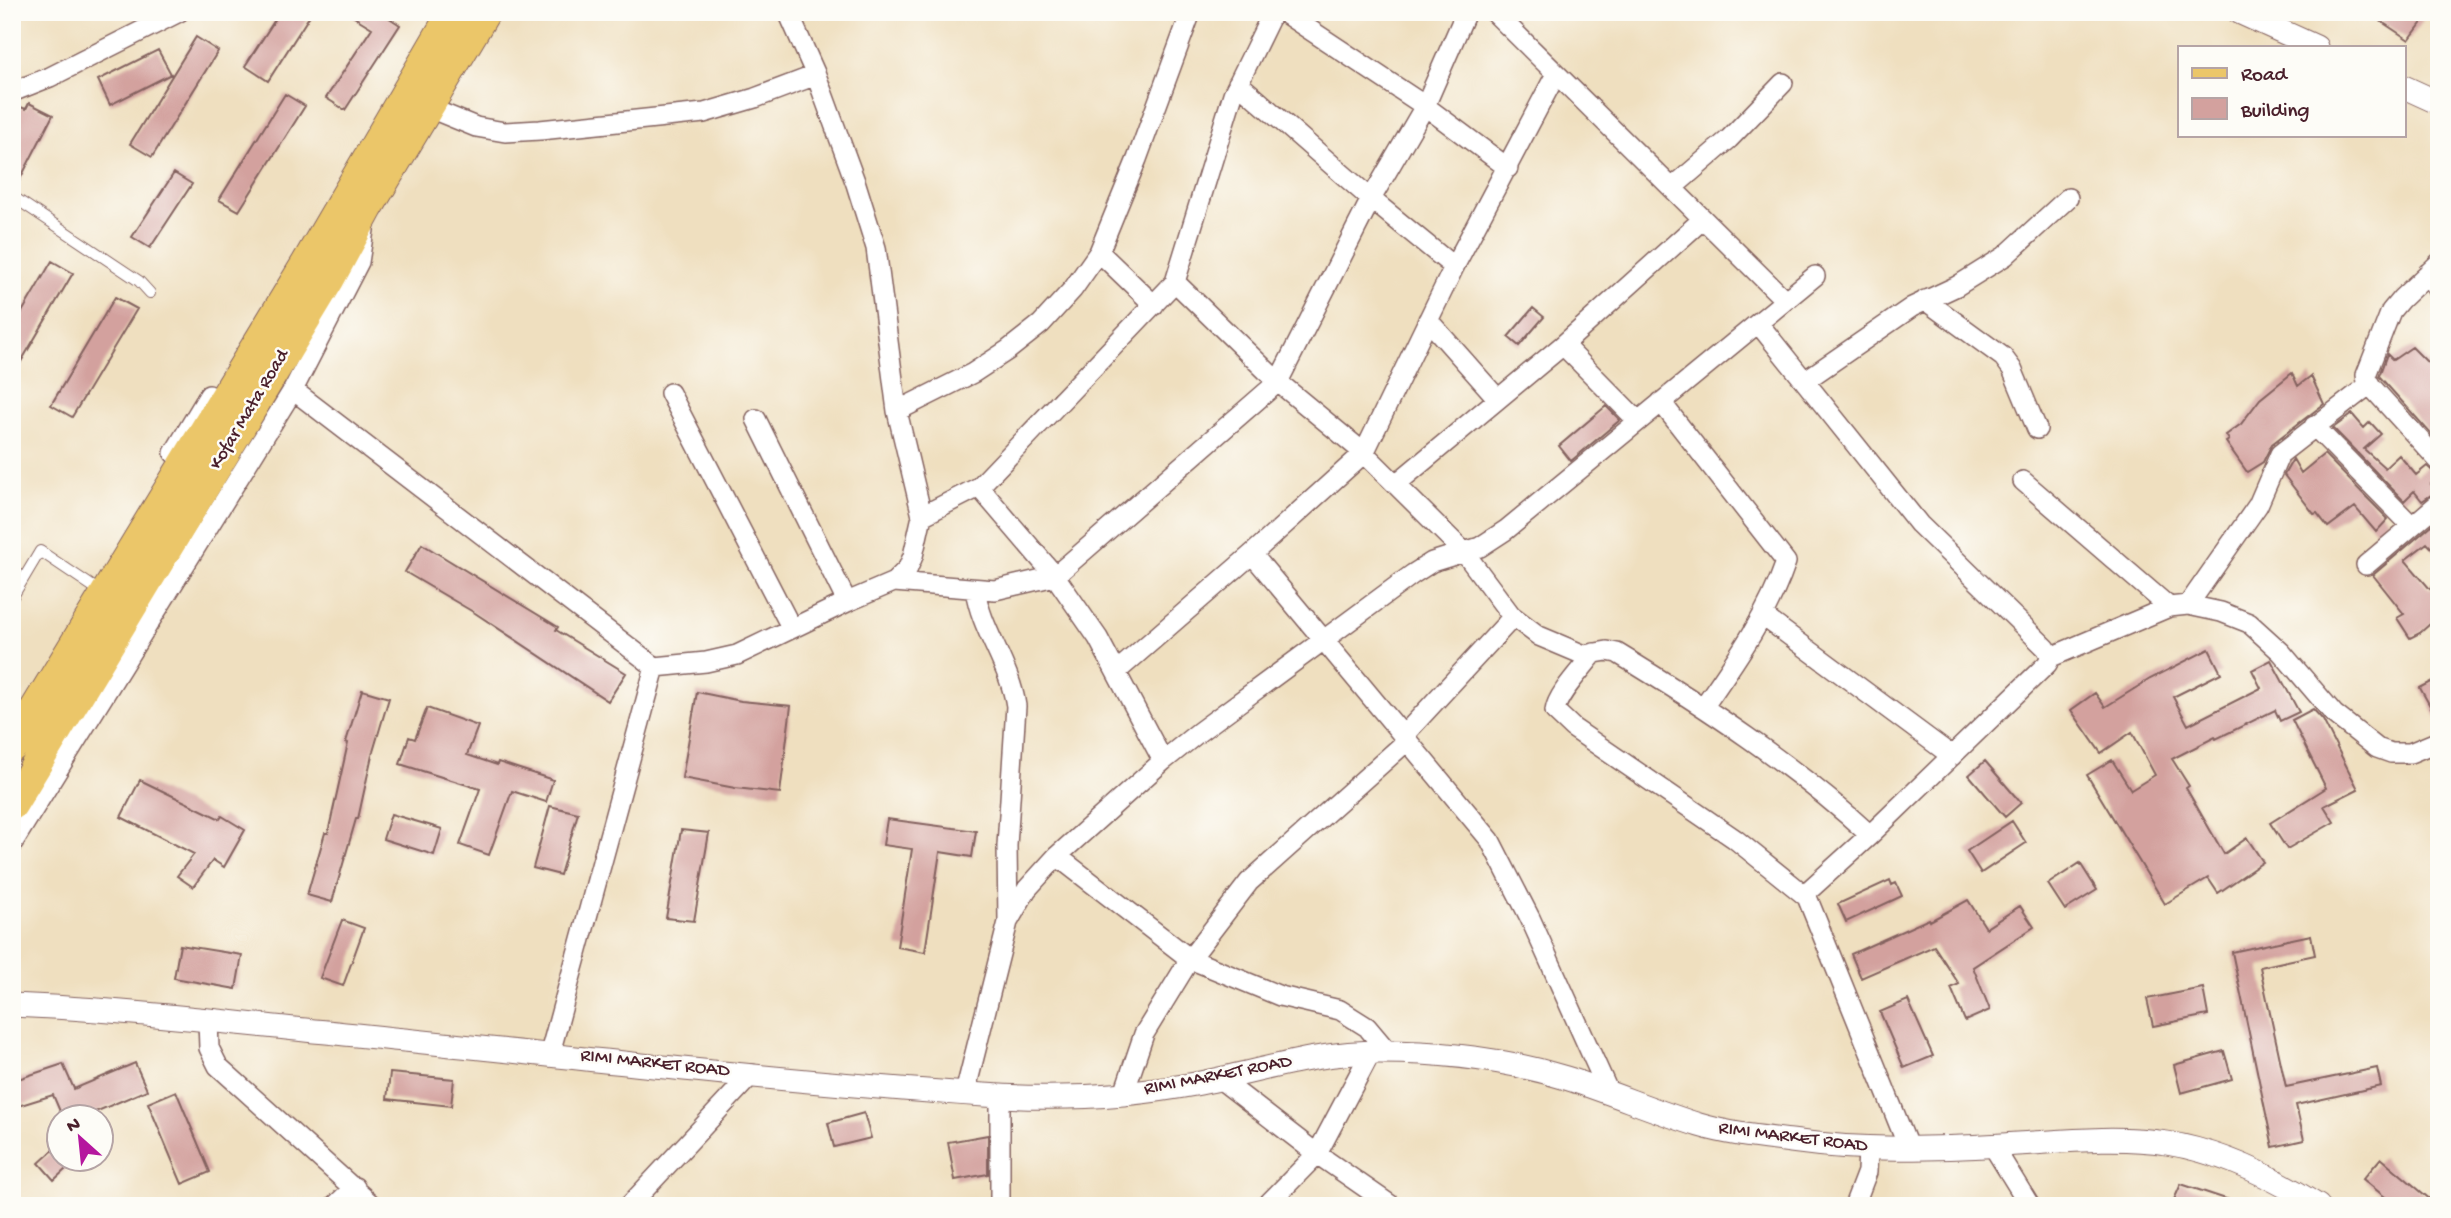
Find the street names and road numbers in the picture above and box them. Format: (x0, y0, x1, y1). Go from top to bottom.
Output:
street label: Kofar Mata Road (205, 344, 296, 474)
street label: RIMI MARKET ROAD (579, 1045, 732, 1083)
street label: RIMI MARKET ROAD (1142, 1050, 1295, 1102)
street label: RIMI MARKET ROAD (1717, 1117, 1870, 1159)

